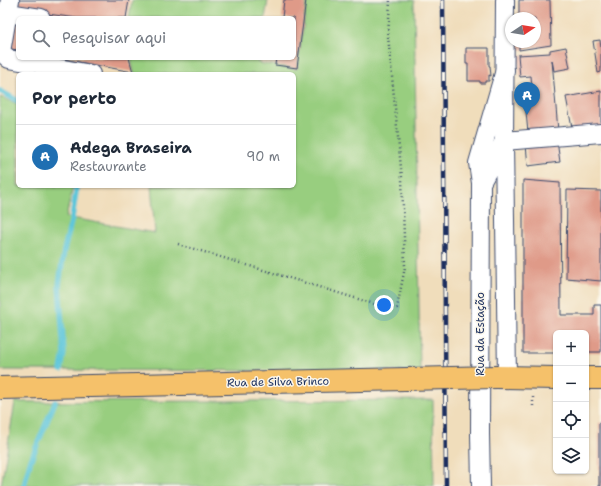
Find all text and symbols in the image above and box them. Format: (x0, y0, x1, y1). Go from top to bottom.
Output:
north arrow (505, 12, 541, 48)
search box (16, 16, 296, 60)
icon: search (30, 27, 52, 49)
text: Pesquisar aqui (62, 28, 166, 48)
pin: A (514, 82, 540, 115)
text: Por perto (32, 87, 117, 109)
text: Adega Braseira (70, 138, 192, 158)
text: A (40, 148, 50, 165)
text: 90 m (246, 148, 280, 165)
text: Restaurante (70, 158, 147, 175)
street label: Rua da Estação (473, 292, 488, 376)
your location (374, 295, 394, 315)
map controls (553, 330, 589, 474)
button: + (553, 330, 589, 366)
button: − (553, 366, 589, 402)
street label: Rua de Silva Brinco (227, 374, 330, 390)
button: locate (553, 402, 589, 438)
button: layers (553, 438, 589, 474)

